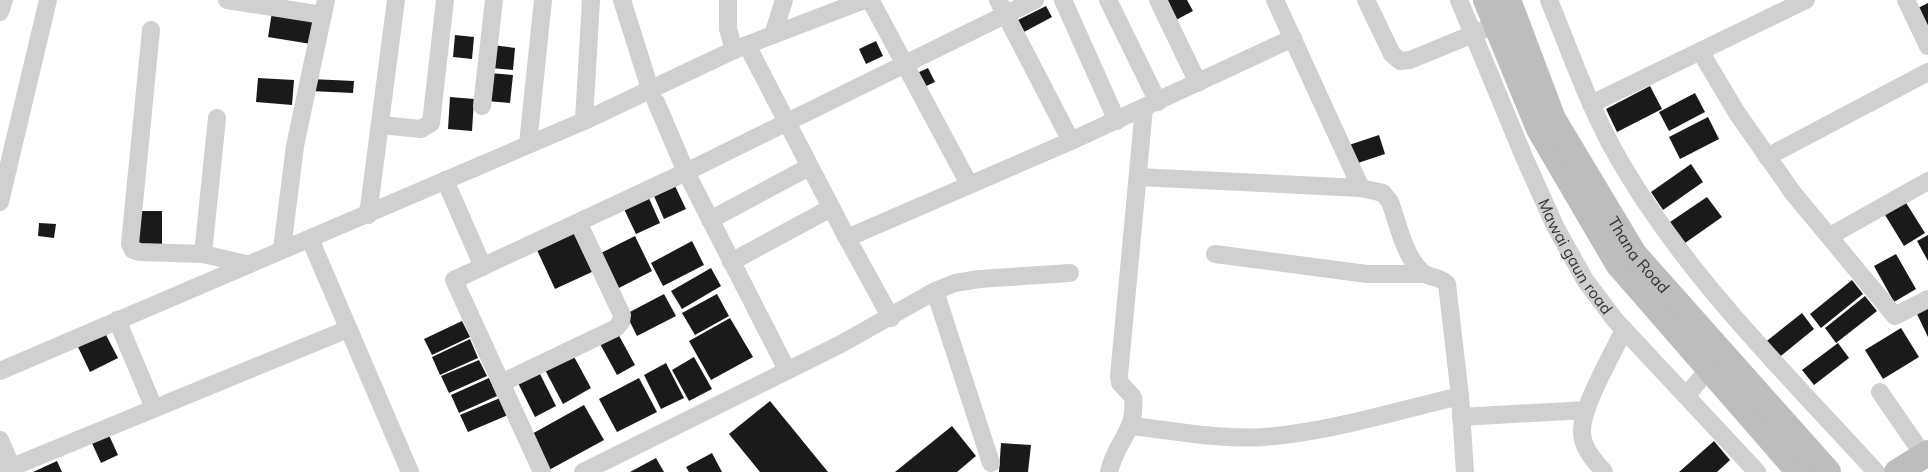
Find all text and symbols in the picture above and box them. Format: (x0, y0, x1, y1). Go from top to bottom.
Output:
street label: Mawai gaun road (1534, 195, 1617, 318)
street label: Thana Road (1604, 213, 1674, 297)

